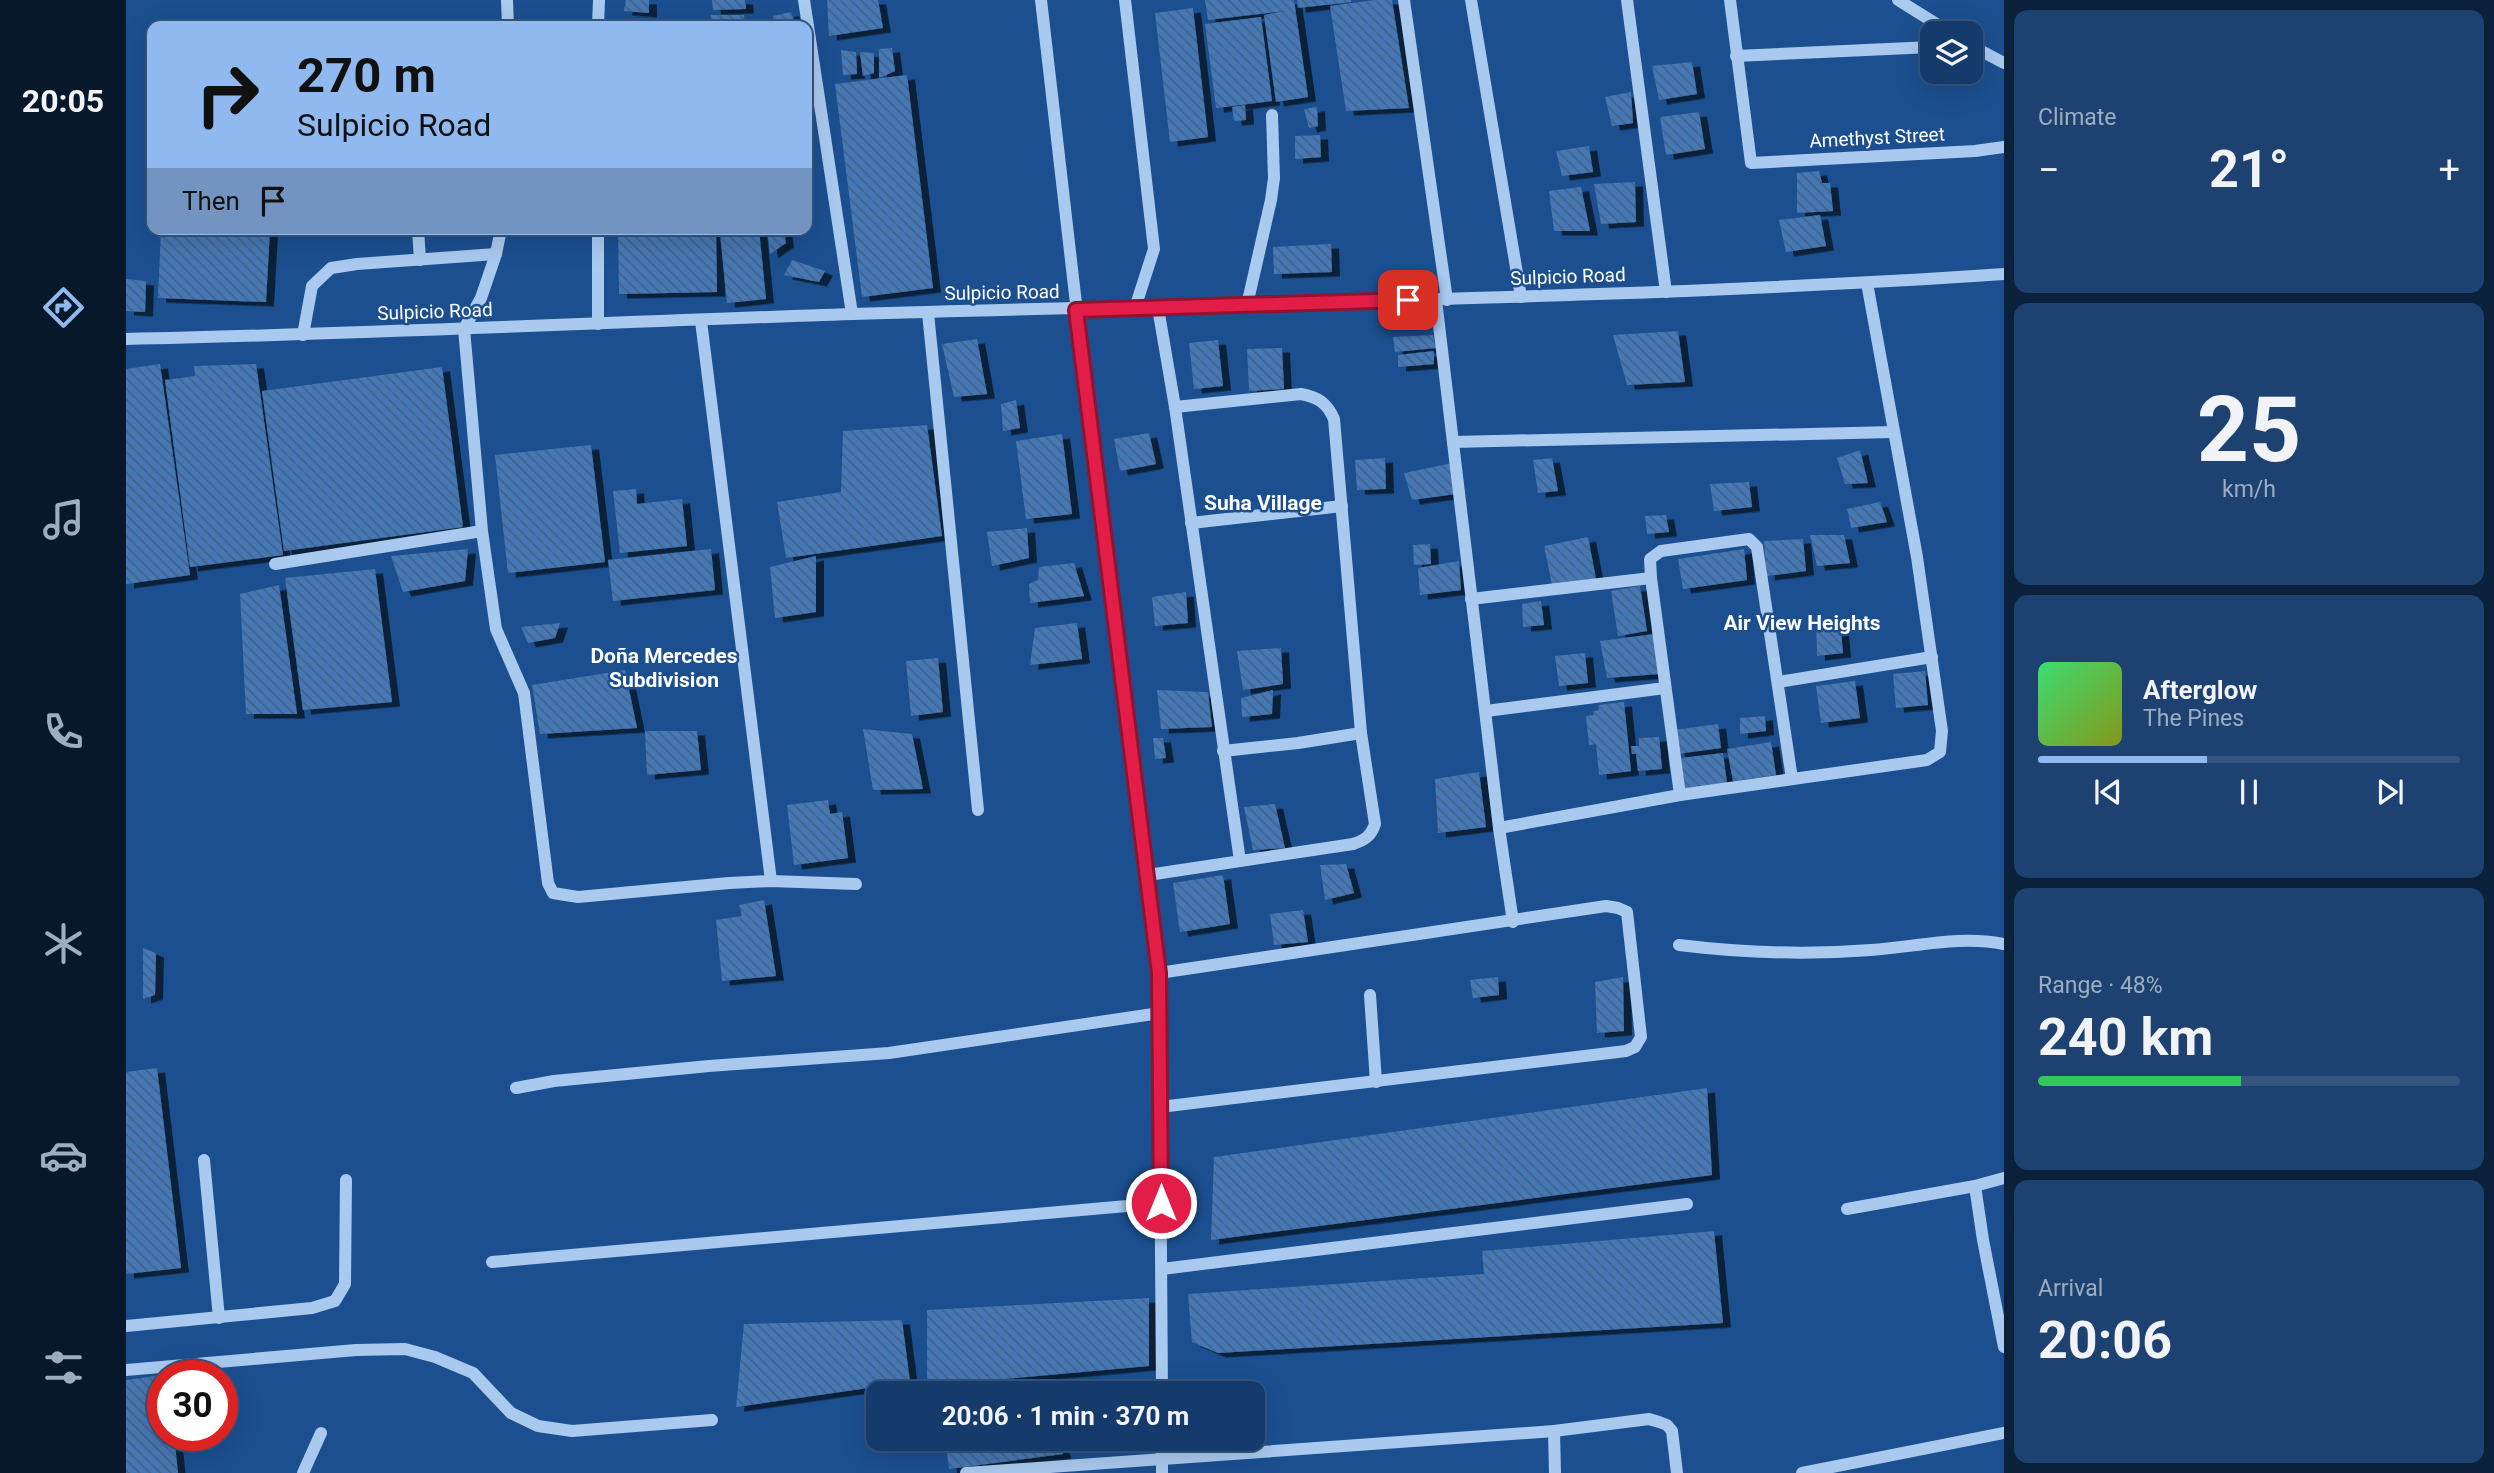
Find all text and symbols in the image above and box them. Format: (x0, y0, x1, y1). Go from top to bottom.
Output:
map controls (1920, 21, 1983, 84)
button: layers (1920, 21, 1983, 84)
text: 270 m (297, 47, 436, 104)
icon: right (182, 49, 273, 140)
text: 20:05 (22, 82, 104, 120)
text: Climate (2038, 104, 2117, 131)
text: Sulpicio Road (297, 106, 491, 144)
street label: Amethyst Street (1809, 122, 1945, 153)
text: 21° (2209, 139, 2289, 200)
text: − (2038, 148, 2060, 192)
text: + (2438, 148, 2460, 192)
icon: arrive (254, 182, 292, 220)
text: Then (182, 186, 240, 216)
street label: Sulpicio Road (1510, 263, 1626, 290)
pin (1378, 270, 1438, 330)
street label: Sulpicio Road (944, 280, 1060, 305)
icon: arrive (1389, 281, 1427, 319)
icon: directions (39, 283, 88, 332)
street label: Sulpicio Road (377, 298, 493, 325)
text: 25 (2197, 377, 2301, 483)
text: km/h (2222, 476, 2276, 503)
district label: Suha Village (1204, 491, 1322, 515)
icon: music (39, 495, 88, 544)
district label: Air View Heights (1723, 611, 1881, 635)
district label: Doña Mercedes Subdivision (590, 644, 738, 692)
text: Afterglow (2143, 675, 2257, 705)
text: The Pines (2143, 705, 2244, 732)
icon: phone (39, 707, 88, 756)
icon: previous (2089, 773, 2127, 811)
icon: pause (2230, 773, 2268, 811)
icon: next (2371, 773, 2409, 811)
icon: climate (39, 919, 88, 968)
text: Range · 48% (2038, 972, 2163, 999)
text: 240 km (2038, 1007, 2213, 1068)
icon: car (39, 1131, 88, 1180)
position arrow (1124, 1166, 1198, 1240)
text: Arrival (2038, 1275, 2103, 1302)
text: 20:06 (2038, 1310, 2172, 1371)
icon: filters (39, 1343, 88, 1392)
speed limit sign: 30 (147, 1360, 238, 1451)
text: 20:06 · 1 min · 370 m (942, 1401, 1189, 1431)

